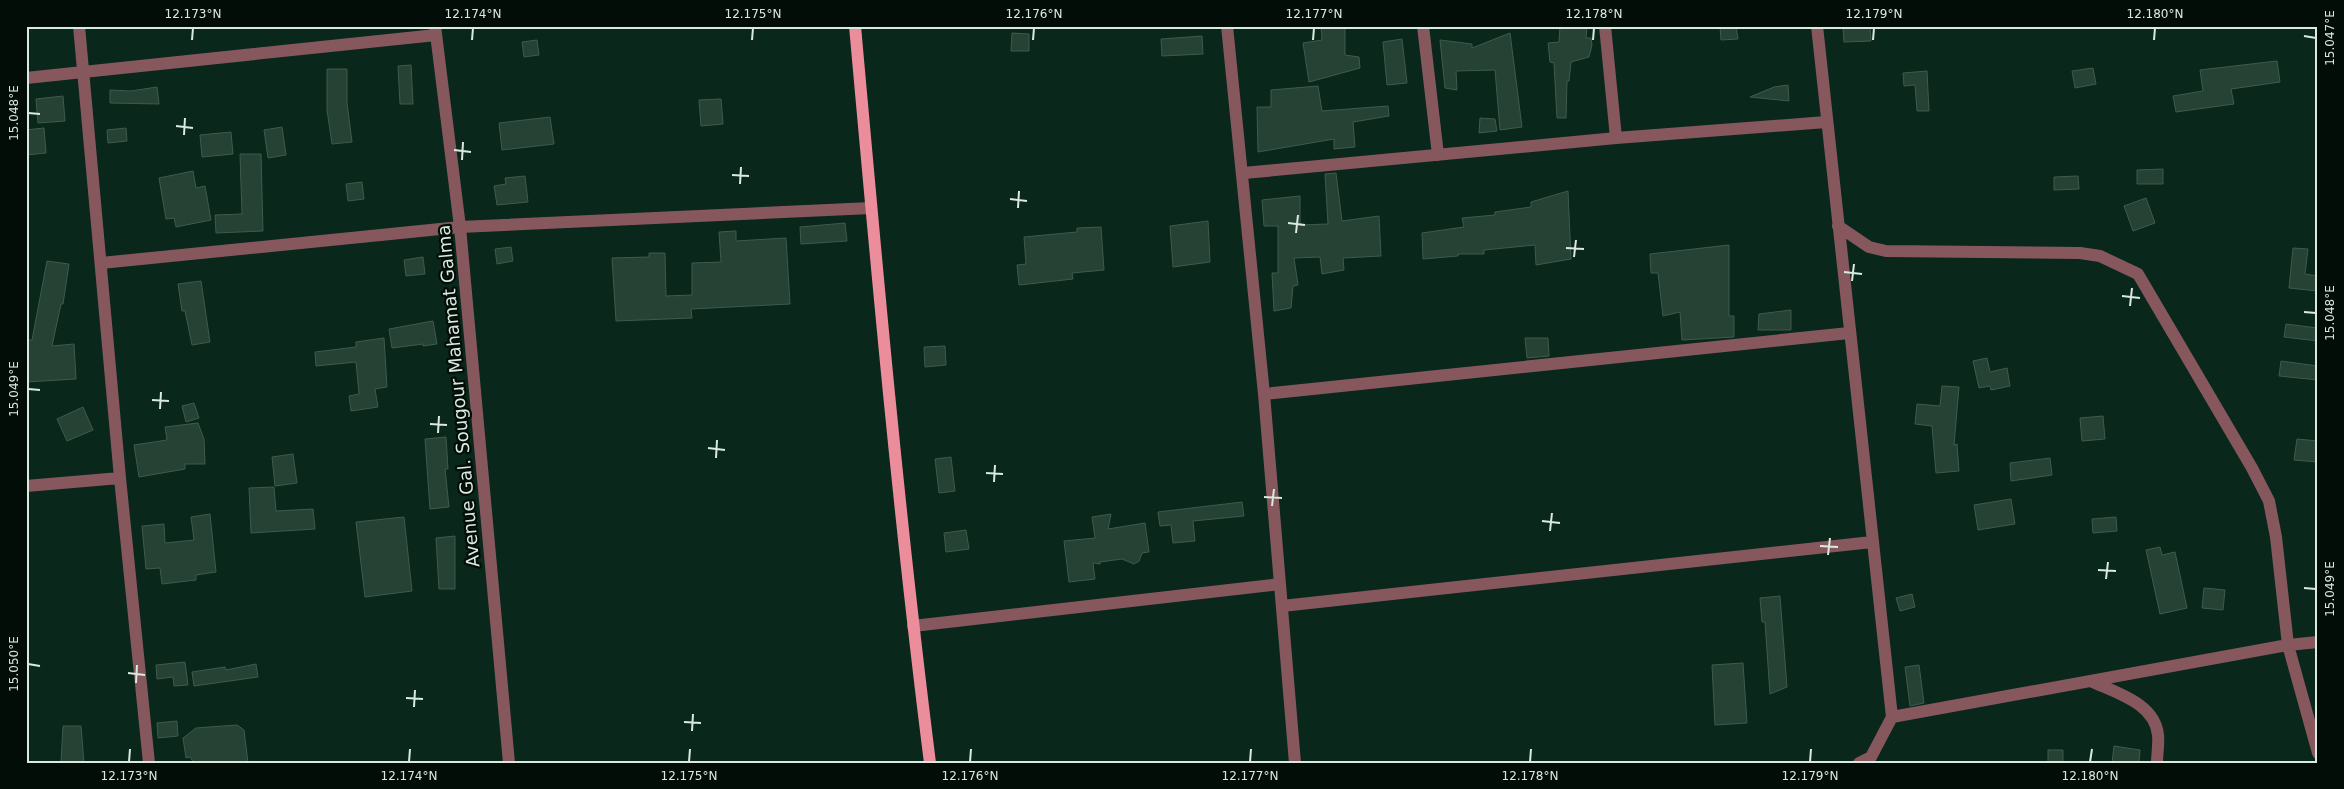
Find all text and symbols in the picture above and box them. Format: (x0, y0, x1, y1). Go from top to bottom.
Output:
text: 12.173°N (165, 7, 221, 21)
text: 12.174°N (445, 7, 501, 21)
text: 12.175°N (725, 7, 781, 21)
text: 12.176°N (1006, 7, 1062, 21)
text: 12.177°N (1286, 7, 1342, 21)
text: 12.178°N (1566, 7, 1622, 21)
text: 12.179°N (1846, 7, 1902, 21)
text: 12.180°N (2127, 7, 2183, 21)
text: 15.047°E (2323, 10, 2337, 66)
text: 15.048°E (7, 85, 21, 141)
street label: Avenue Gal. Sougour Mahamat Galma (433, 224, 483, 568)
text: 15.048°E (2323, 285, 2337, 341)
text: 15.049°E (7, 361, 21, 417)
text: 15.049°E (2323, 561, 2337, 617)
text: 15.050°E (7, 636, 21, 692)
text: 12.173°N (101, 769, 157, 783)
text: 12.174°N (381, 769, 437, 783)
text: 12.175°N (661, 769, 717, 783)
text: 12.176°N (942, 769, 998, 783)
text: 12.177°N (1222, 769, 1278, 783)
text: 12.178°N (1502, 769, 1558, 783)
text: 12.179°N (1782, 769, 1838, 783)
text: 12.180°N (2062, 769, 2118, 783)

